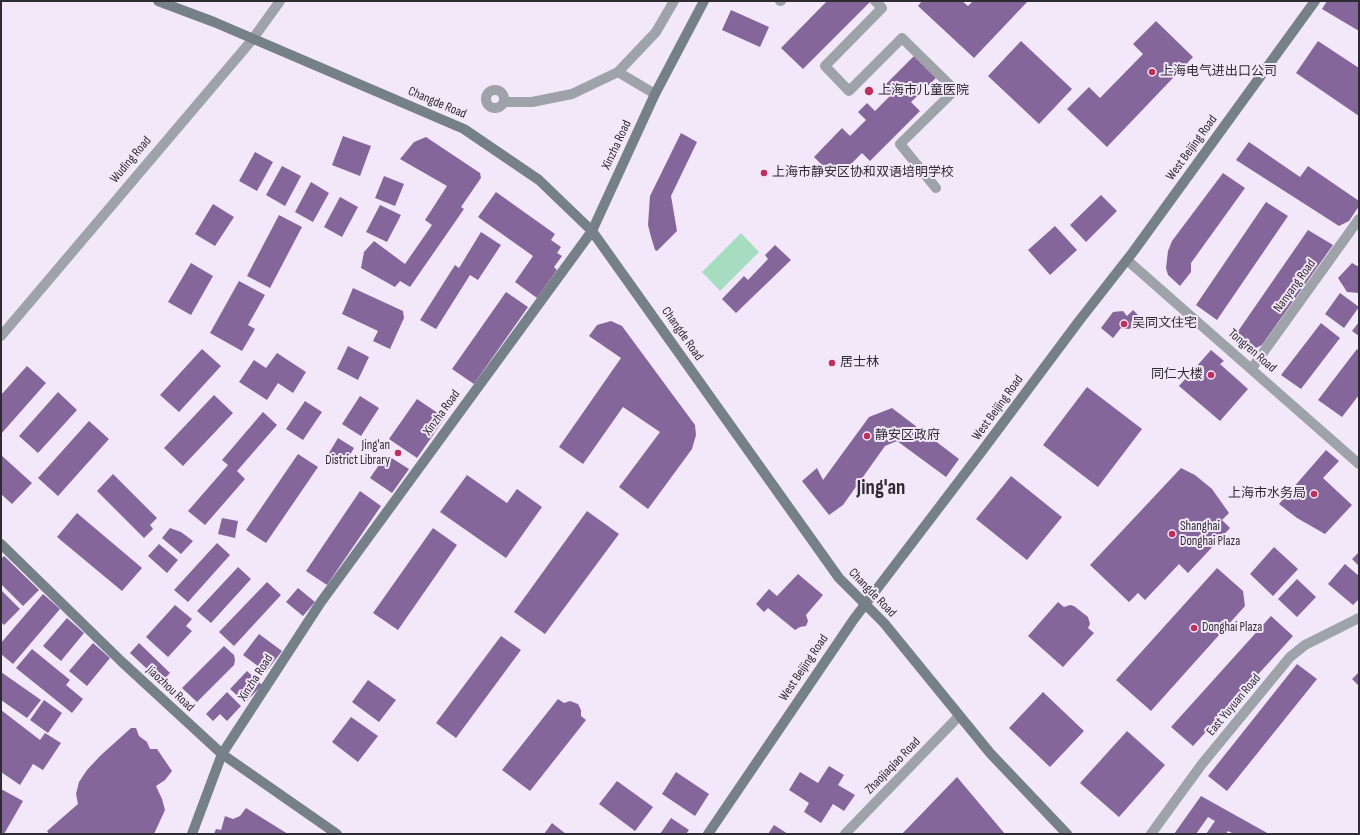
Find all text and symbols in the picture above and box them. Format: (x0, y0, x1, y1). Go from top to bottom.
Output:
place label: 上海电气进出口公司 (1160, 64, 1277, 80)
marker: 上海电气进出口公司 (1147, 67, 1157, 77)
place label: 上海市儿童医院 (878, 83, 969, 99)
street label: Changde Road (405, 84, 469, 122)
marker: 上海市儿童医院 (863, 85, 875, 97)
street label: West Beijing Road (1163, 112, 1221, 184)
street label: Xinzha Road (599, 118, 635, 172)
street label: Wuding Road (107, 134, 155, 186)
place label: 上海市静安区协和双语培明学校 (772, 165, 954, 181)
marker: 上海市静安区协和双语培明学校 (759, 168, 769, 178)
street label: Nanyang Road (1271, 257, 1319, 315)
street label: Changde Road (658, 304, 706, 364)
place label: 吴同文住宅 (1132, 316, 1197, 332)
marker: 吴同文住宅 (1119, 319, 1129, 329)
street label: Tongren Road (1225, 326, 1279, 376)
place label: 居士林 (840, 355, 879, 371)
marker: 居士林 (827, 358, 837, 368)
place label: 同仁大楼 (1151, 367, 1203, 383)
marker: 同仁大楼 (1206, 370, 1216, 380)
street label: West Beijing Road (969, 372, 1027, 444)
street label: Xinzha Road (420, 387, 464, 439)
place label: 静安区政府 (875, 428, 940, 444)
marker: 静安区政府 (862, 431, 872, 441)
place label: Jing'an District Library (325, 438, 390, 469)
marker: Jing'an District Library (393, 448, 403, 458)
district label: Jing'an (857, 476, 905, 502)
place label: 上海市水务局 (1228, 486, 1306, 502)
marker: 上海市水务局 (1309, 489, 1319, 499)
place label: Shanghai Donghai Plaza (1180, 519, 1240, 550)
marker: Shanghai Donghai Plaza (1167, 529, 1177, 539)
street label: Changde Road (845, 565, 899, 621)
place label: Donghai Plaza (1202, 620, 1262, 636)
marker: Donghai Plaza (1189, 623, 1199, 633)
street label: West Beijing Road (776, 632, 832, 704)
street label: Xinzha Road (235, 652, 277, 704)
street label: Jiaozhou Road (143, 663, 197, 715)
street label: East Yuyuan Road (1204, 671, 1264, 739)
street label: Zhaojiaqiao Road (862, 734, 924, 798)

